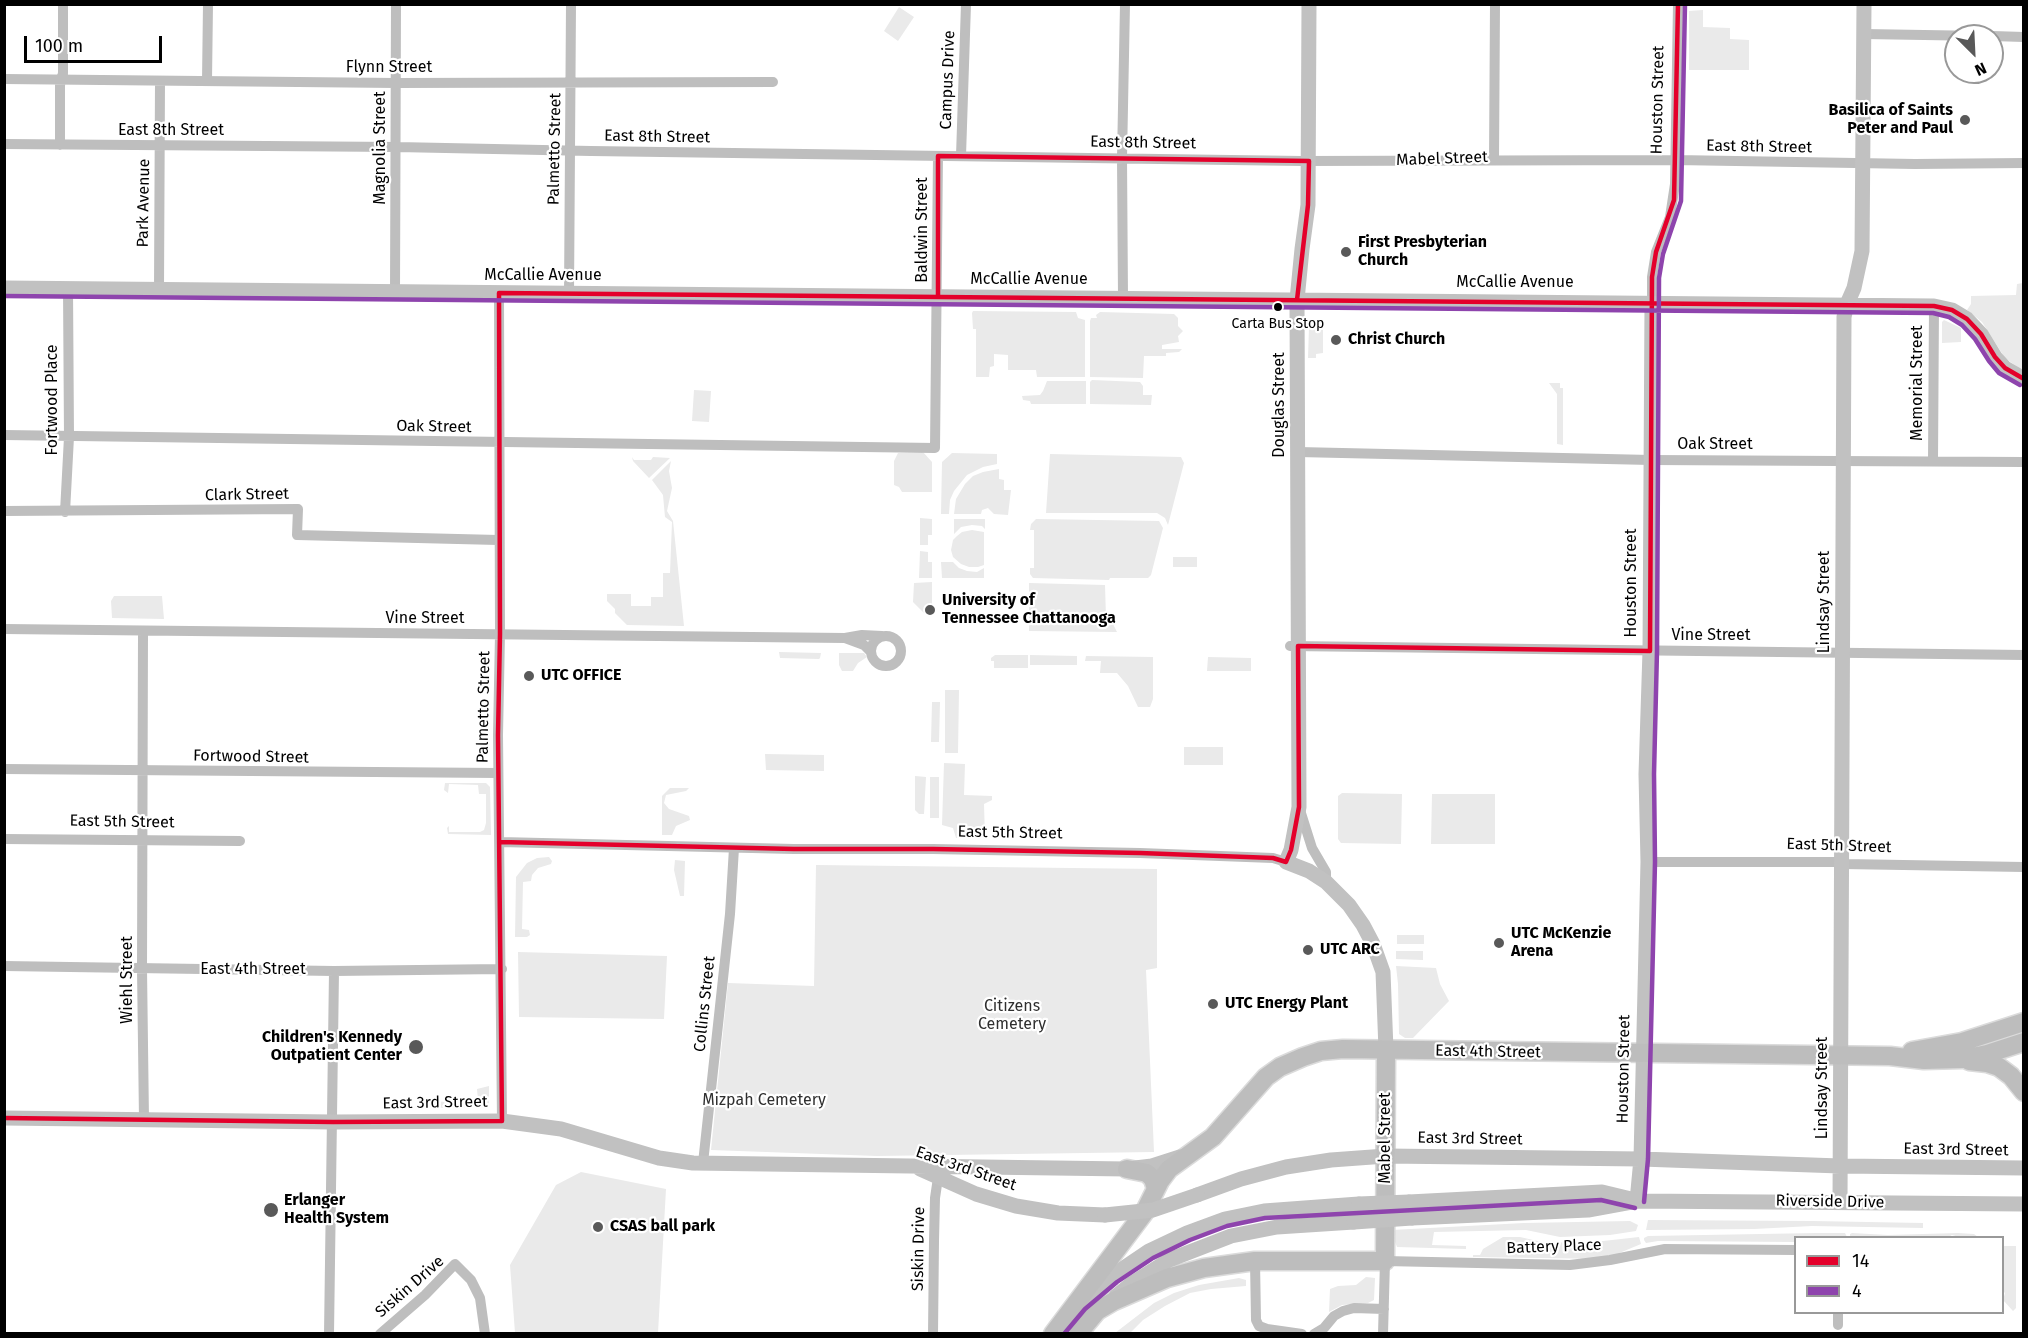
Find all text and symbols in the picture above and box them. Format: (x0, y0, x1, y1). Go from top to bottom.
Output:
scale bar (27, 24, 165, 62)
north arrow (1944, 24, 2004, 84)
street label: Campus Drive (937, 30, 959, 130)
text: 100 m (35, 35, 83, 57)
street label: Houston Street (1647, 45, 1669, 155)
street label: Flynn Street (346, 58, 432, 78)
text: N (1972, 58, 1989, 80)
street label: Magnolia Street (371, 91, 391, 205)
street label: Palmetto Street (544, 93, 566, 205)
place label: Basilica of Saints Peter and Paul (1829, 101, 1953, 139)
marker: Basilica of Saints Peter and Paul (1958, 113, 1972, 127)
street label: East 8th Street (118, 121, 224, 141)
street label: East 8th Street (604, 126, 710, 148)
street label: East 8th Street (1090, 132, 1196, 154)
street label: East 8th Street (1706, 136, 1812, 158)
street label: Mabel Street (1396, 148, 1488, 170)
street label: Park Avenue (134, 158, 154, 248)
street label: Baldwin Street (913, 177, 933, 283)
place label: First Presbyterian Church (1358, 233, 1487, 271)
marker: First Presbyterian Church (1339, 245, 1353, 259)
street label: McCallie Avenue (484, 266, 602, 286)
street label: McCallie Avenue (970, 270, 1088, 290)
street label: McCallie Avenue (1456, 273, 1574, 293)
marker: Carta Bus Stop (1272, 301, 1284, 313)
place label: Carta Bus Stop (1232, 316, 1324, 332)
street label: Memorial Street (1908, 325, 1928, 441)
place label: Christ Church (1348, 330, 1445, 350)
marker: Christ Church (1329, 333, 1343, 347)
street label: Fortwood Place (43, 344, 63, 456)
street label: Douglas Street (1270, 352, 1290, 458)
street label: Oak Street (396, 417, 472, 437)
street label: Oak Street (1677, 435, 1753, 455)
street label: Clark Street (205, 485, 289, 505)
street label: Houston Street (1622, 529, 1642, 637)
street label: Lindsay Street (1815, 551, 1835, 653)
place label: University of Tennessee Chattanooga (942, 591, 1116, 629)
marker: University of Tennessee Chattanooga (923, 603, 937, 617)
street label: Vine Street (385, 609, 465, 629)
street label: Vine Street (1671, 626, 1751, 646)
street label: Palmetto Street (473, 651, 495, 763)
place label: UTC OFFICE (541, 666, 621, 686)
marker: UTC OFFICE (522, 669, 536, 683)
street label: Fortwood Street (193, 746, 309, 768)
street label: East 5th Street (69, 811, 175, 833)
street label: East 5th Street (957, 822, 1063, 844)
street label: East 5th Street (1786, 835, 1892, 857)
place label: UTC McKenzie Arena (1511, 924, 1611, 962)
street label: Wiehl Street (118, 936, 138, 1024)
marker: UTC McKenzie Arena (1492, 936, 1506, 950)
place label: UTC ARC (1320, 940, 1380, 960)
marker: UTC ARC (1301, 943, 1315, 957)
street label: Collins Street (690, 955, 720, 1053)
street label: East 4th Street (200, 960, 306, 980)
place label: UTC Energy Plant (1225, 994, 1348, 1014)
park label: Citizens Cemetery (978, 997, 1046, 1035)
marker: UTC Energy Plant (1206, 997, 1220, 1011)
street label: Houston Street (1613, 1014, 1635, 1124)
place label: Children's Kennedy Outpatient Center (262, 1028, 402, 1066)
street label: Lindsay Street (1813, 1037, 1833, 1139)
marker: Children's Kennedy Outpatient Center (407, 1038, 425, 1056)
street label: East 4th Street (1435, 1041, 1541, 1063)
park label: Mizpah Cemetery (702, 1091, 826, 1111)
street label: East 3rd Street (382, 1092, 488, 1114)
street label: Mabel Street (1376, 1092, 1396, 1184)
street label: East 3rd Street (1417, 1128, 1523, 1150)
street label: East 3rd Street (1903, 1139, 2009, 1161)
street label: East 3rd Street (913, 1143, 1019, 1195)
place label: Erlanger Health System (284, 1191, 389, 1229)
street label: Riverside Drive (1775, 1191, 1885, 1213)
marker: Erlanger Health System (262, 1201, 280, 1219)
street label: Siskin Drive (909, 1207, 929, 1291)
place label: CSAS ball park (610, 1217, 715, 1237)
marker: CSAS ball park (591, 1220, 605, 1234)
street label: Battery Place (1506, 1236, 1602, 1258)
legend (1794, 1236, 2004, 1314)
text: 14 (1852, 1250, 1869, 1272)
street label: Siskin Drive (372, 1252, 448, 1322)
text: 4 (1852, 1280, 1862, 1302)

